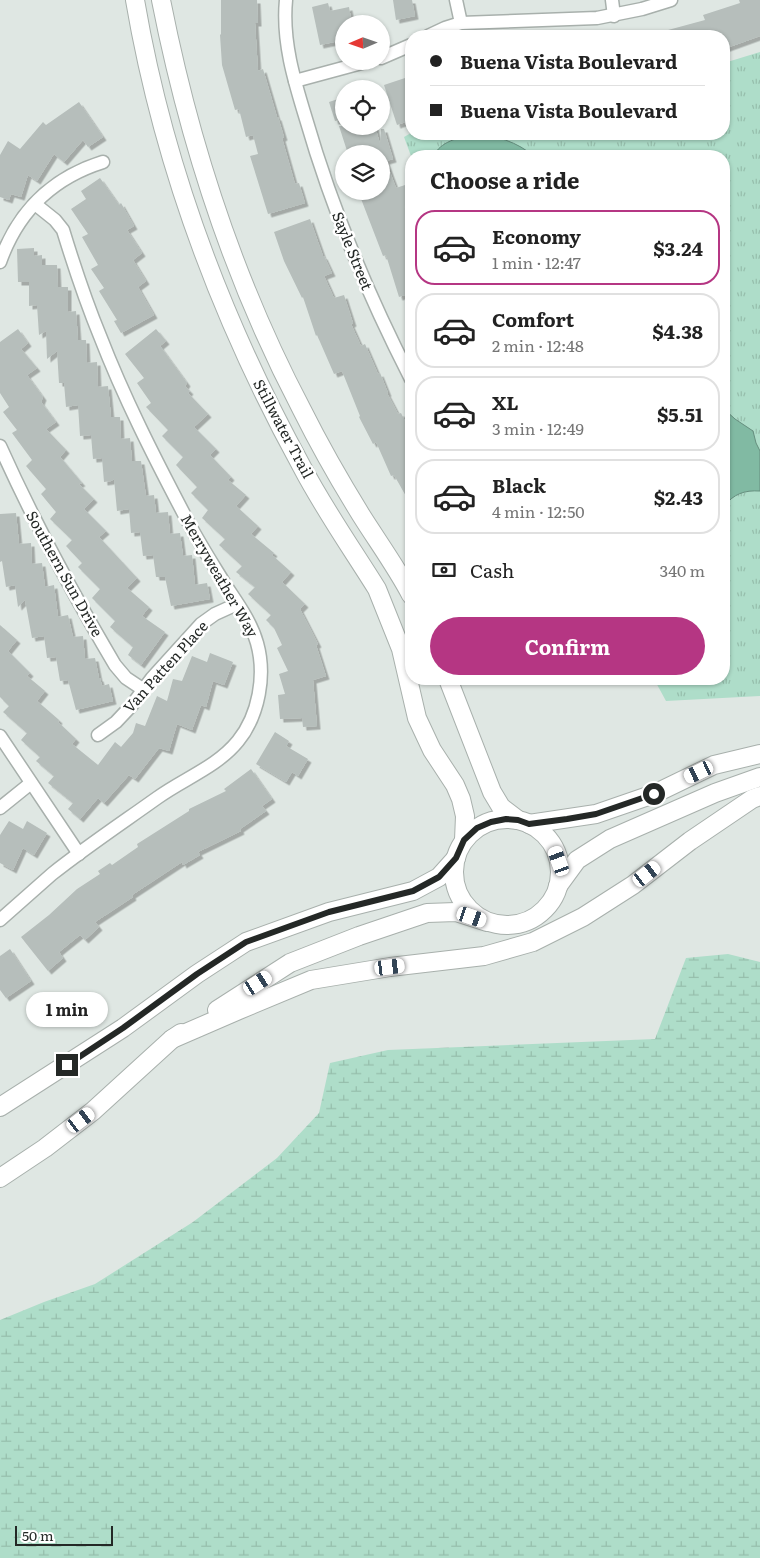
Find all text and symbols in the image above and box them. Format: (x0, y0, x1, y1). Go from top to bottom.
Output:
north arrow (335, 15, 390, 70)
map controls (335, 15, 390, 200)
text: Buena Vista Boulevard (460, 47, 678, 75)
button: locate (335, 80, 390, 135)
text: Buena Vista Boulevard (460, 96, 678, 124)
button: layers (335, 145, 390, 200)
text: Choose a ride (430, 163, 579, 196)
street label: Sayle Street (327, 208, 380, 293)
text: Economy (492, 222, 581, 250)
icon: car (432, 225, 477, 270)
text: $3.24 (653, 234, 703, 262)
text: 1 min · 12:47 (492, 250, 581, 274)
text: Comfort (492, 305, 574, 333)
icon: car (432, 308, 477, 353)
text: $4.38 (652, 317, 703, 345)
text: 2 min · 12:48 (492, 333, 584, 357)
street label: Stillwater Trail (248, 374, 320, 482)
text: XL (492, 388, 519, 416)
icon: car (432, 391, 477, 436)
text: $5.51 (657, 400, 703, 428)
text: 3 min · 12:49 (492, 416, 584, 440)
text: Black (492, 471, 546, 499)
icon: car (432, 474, 477, 519)
text: $2.43 (654, 483, 703, 511)
text: 4 min · 12:50 (492, 499, 585, 523)
street label: Southern Sun Drive (21, 506, 110, 641)
street label: Merryweather Way (176, 509, 265, 641)
icon: cash (430, 556, 458, 584)
text: Cash (470, 556, 514, 584)
text: 340 m (660, 558, 705, 582)
street label: Van Patten Place (117, 615, 213, 717)
button: Confirm (430, 617, 705, 675)
car (682, 759, 715, 785)
route start (643, 783, 665, 805)
car (546, 844, 571, 878)
car (630, 859, 663, 889)
car (455, 905, 488, 929)
car (374, 958, 405, 976)
car (241, 969, 274, 997)
callout: 1 min (26, 992, 108, 1028)
text: 1 min (46, 997, 88, 1021)
route end (56, 1054, 78, 1076)
car (64, 1105, 97, 1135)
scale bar (15, 1523, 112, 1546)
text: 50 m (22, 1525, 54, 1545)

